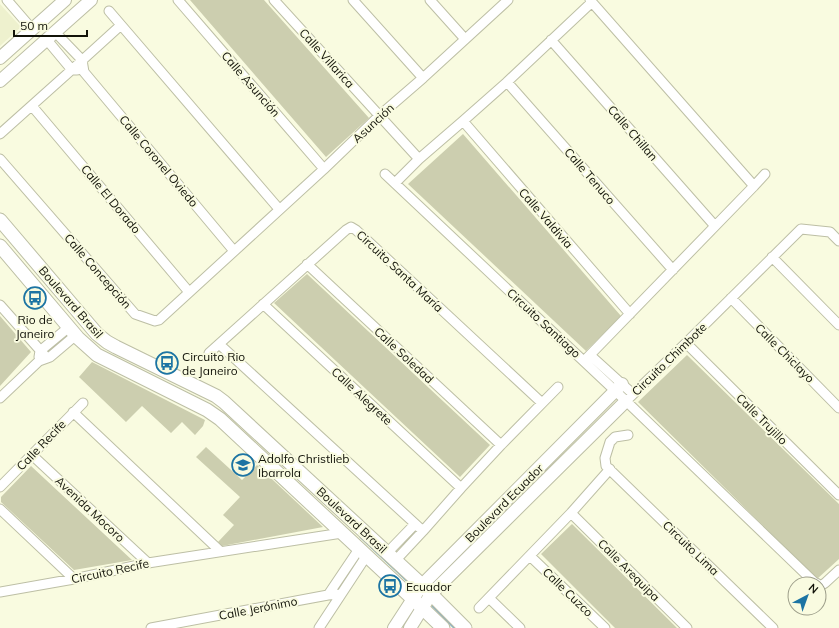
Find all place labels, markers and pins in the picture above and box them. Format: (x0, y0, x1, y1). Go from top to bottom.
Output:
bus stop icon: Rio de Janeiro (22, 285, 48, 311)
place label: Rio de Janeiro (16, 312, 54, 341)
place label: Circuito Rio de Janeiro (182, 349, 245, 378)
bus stop icon: Circuito Rio de Janeiro (154, 350, 180, 376)
place label: Adolfo Christlieb Ibarrola (258, 451, 350, 480)
school or university icon: Adolfo Christlieb Ibarrola (230, 452, 256, 478)
bus stop icon: Ecuador (377, 573, 403, 599)
place label: Ecuador (406, 579, 452, 594)

